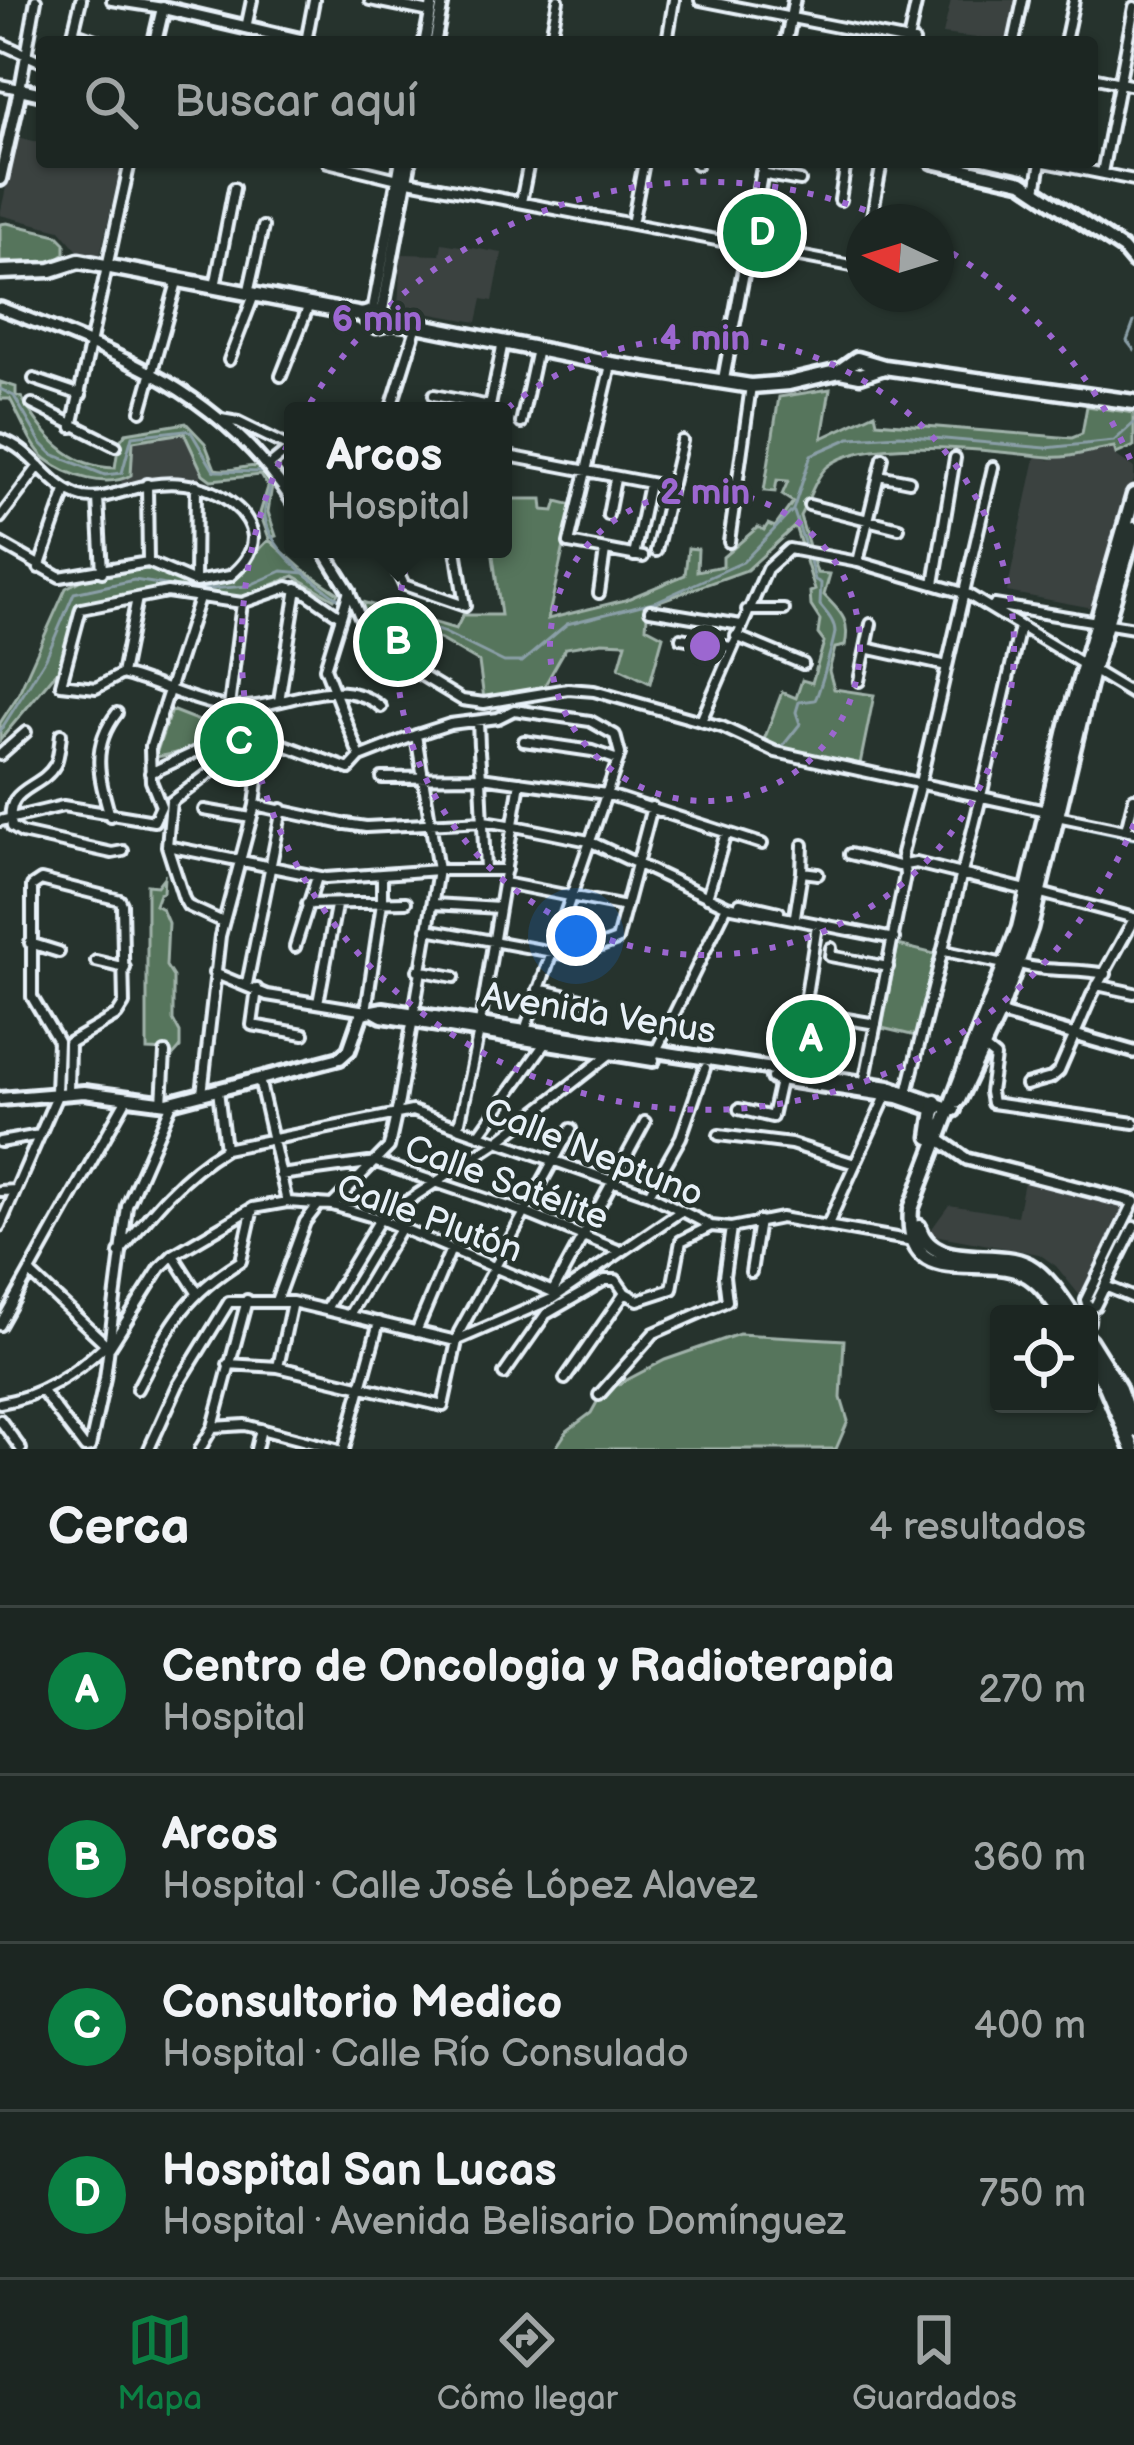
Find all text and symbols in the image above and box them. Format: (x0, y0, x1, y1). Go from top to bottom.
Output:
search box (36, 36, 1098, 168)
icon: search (78, 69, 144, 135)
text: Buscar aquí (174, 75, 417, 130)
pin: D (723, 188, 801, 278)
north arrow (846, 204, 954, 312)
text: 6 min (331, 299, 423, 342)
text: 4 min (660, 318, 750, 361)
popup (284, 402, 512, 558)
text: Arcos (326, 429, 442, 484)
text: 2 min (660, 472, 750, 515)
text: Hospital (326, 484, 470, 531)
pin: B (359, 597, 437, 687)
centre of rings (684, 625, 726, 667)
pin: C (200, 697, 278, 787)
your location (546, 906, 606, 966)
street label: Avenida Venus (478, 975, 719, 1054)
pin: A (772, 994, 850, 1084)
street label: Calle Neptuno (477, 1090, 709, 1217)
street label: Calle Satélite (398, 1127, 614, 1240)
street label: Calle Plutón (330, 1166, 528, 1273)
map controls (990, 1305, 1098, 1413)
button: locate (990, 1305, 1098, 1413)
text: Cerca (48, 1497, 190, 1558)
text: 4 resultados (869, 1504, 1086, 1551)
text: Centro de Oncologia y Radioterapia (162, 1640, 894, 1695)
text: A (75, 1667, 99, 1714)
text: 270 m (978, 1667, 1086, 1714)
text: Hospital (162, 1695, 305, 1742)
text: Arcos (162, 1808, 278, 1863)
text: B (73, 1835, 101, 1882)
text: 360 m (972, 1835, 1086, 1882)
text: Hospital · Calle José López Alavez (162, 1863, 757, 1910)
text: Consultorio Medico (162, 1976, 562, 2031)
text: C (73, 2003, 101, 2050)
text: 400 m (974, 2003, 1086, 2050)
text: Hospital · Calle Río Consulado (162, 2031, 689, 2078)
text: Hospital San Lucas (162, 2144, 557, 2199)
text: D (73, 2171, 101, 2218)
text: 750 m (979, 2171, 1086, 2218)
text: Hospital · Avenida Belisario Domínguez (162, 2199, 845, 2246)
tab: Mapa (117, 2307, 202, 2419)
tab: Cómo llegar (437, 2307, 618, 2419)
tab: Guardados (852, 2307, 1017, 2419)

